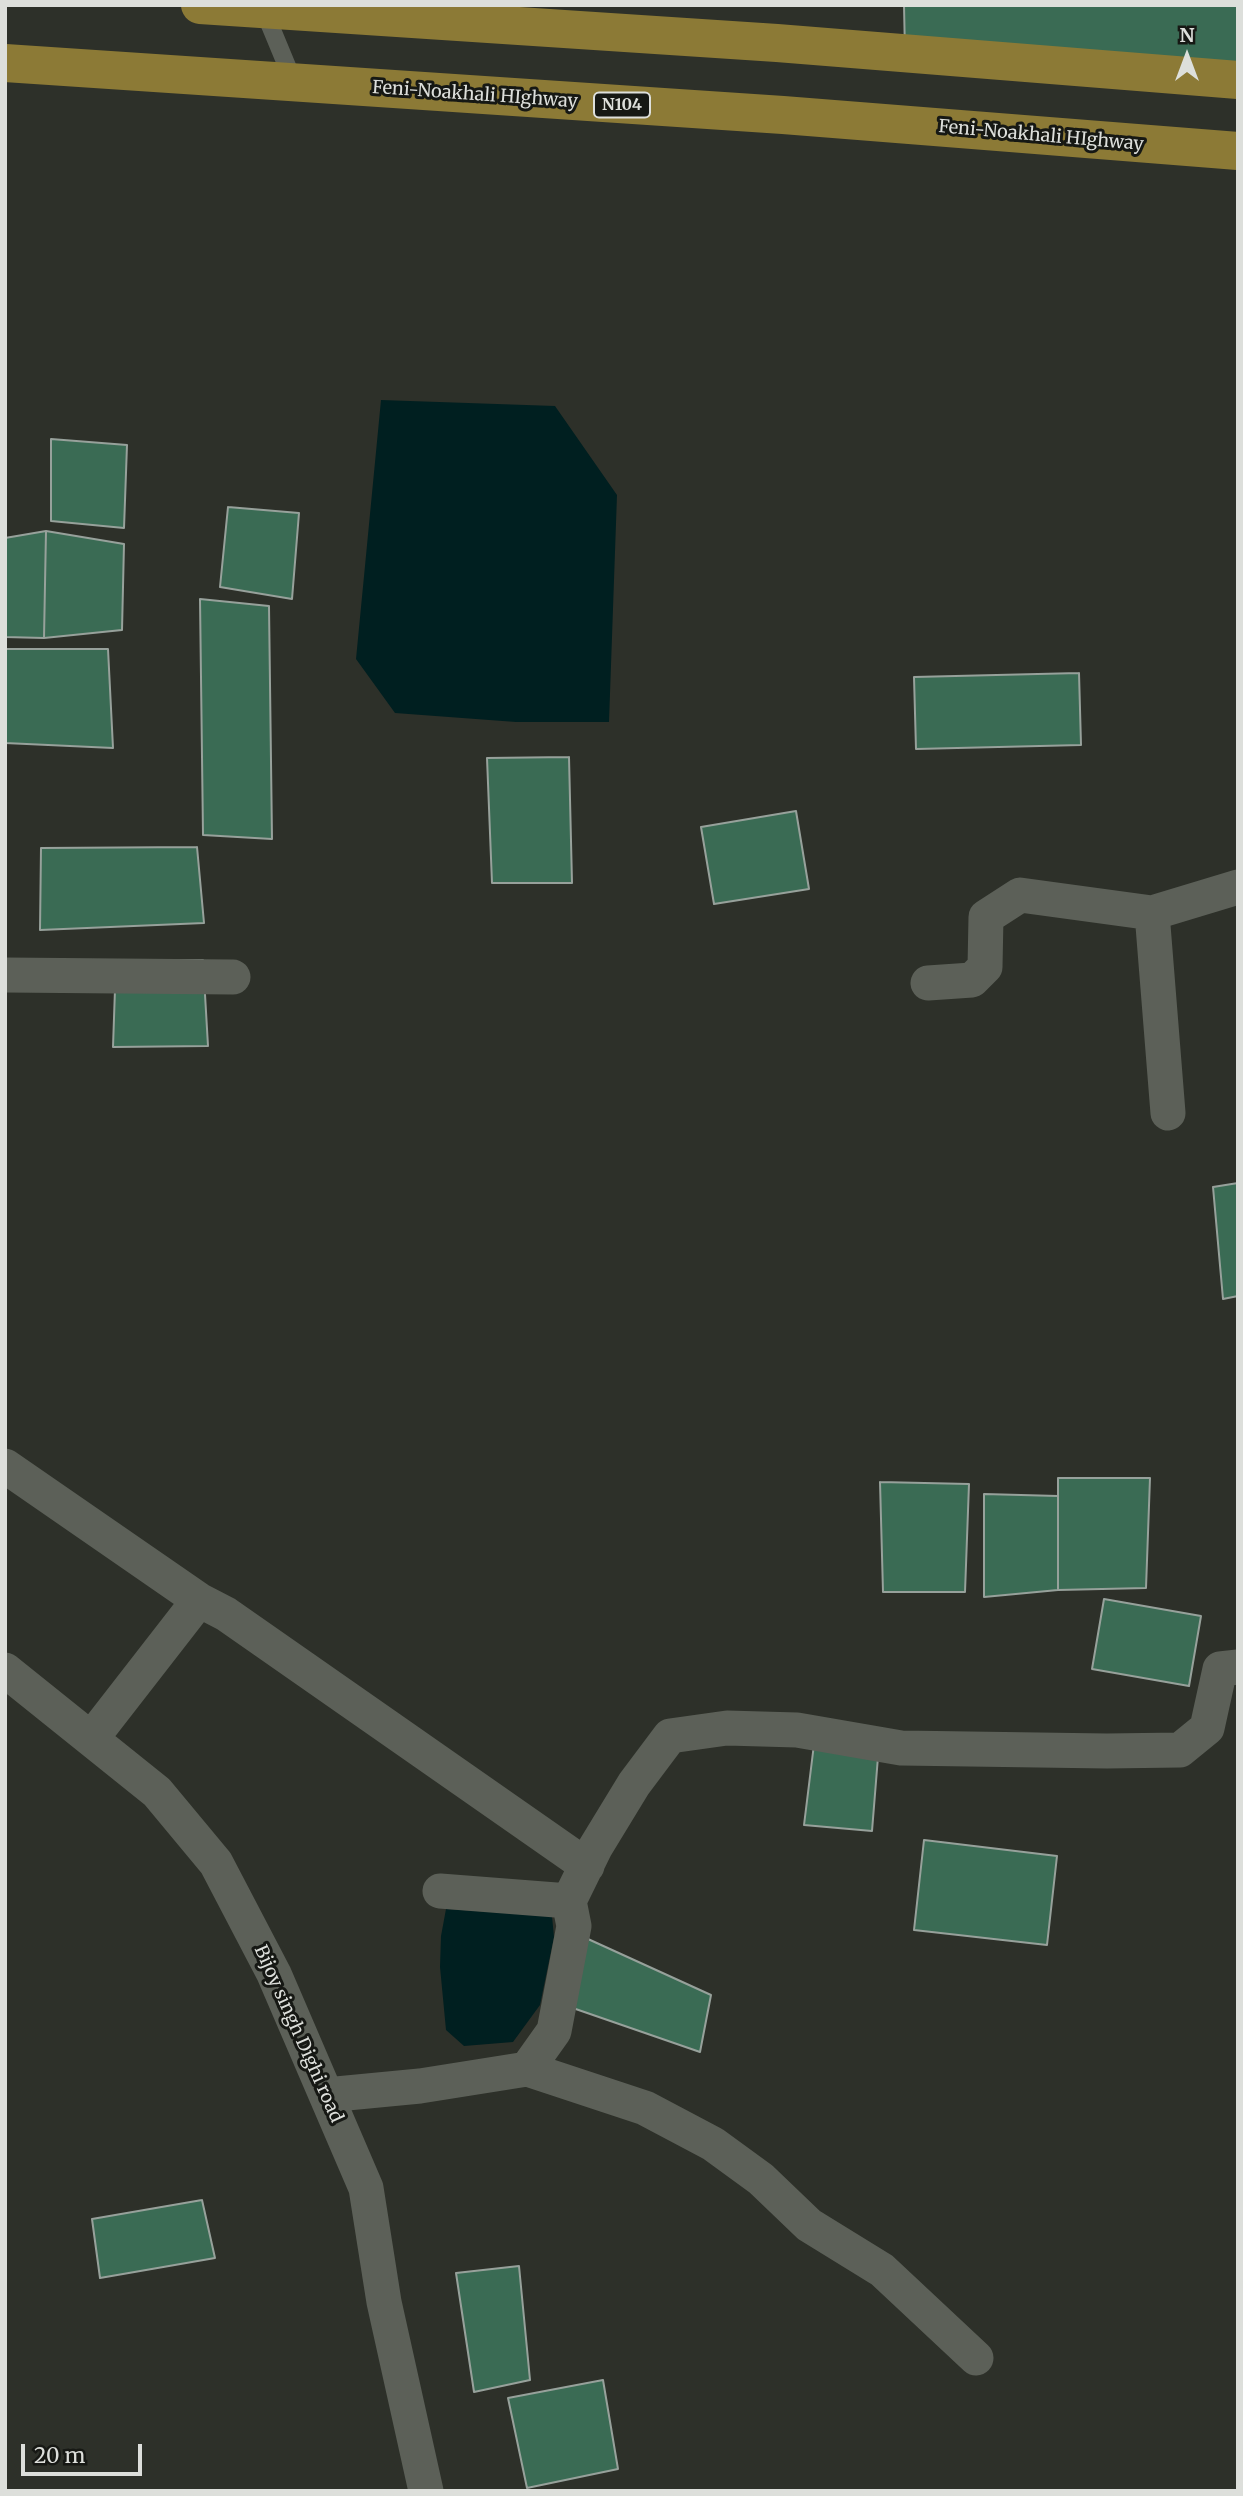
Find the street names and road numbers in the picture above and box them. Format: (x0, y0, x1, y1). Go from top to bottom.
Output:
street label: Feni-Noakhali HIghway (371, 77, 579, 113)
road number: N104 (594, 92, 650, 118)
street label: Feni-Noakhali HIghway (937, 116, 1145, 156)
street label: Bijoy singh Dighi road (249, 1942, 347, 2126)

